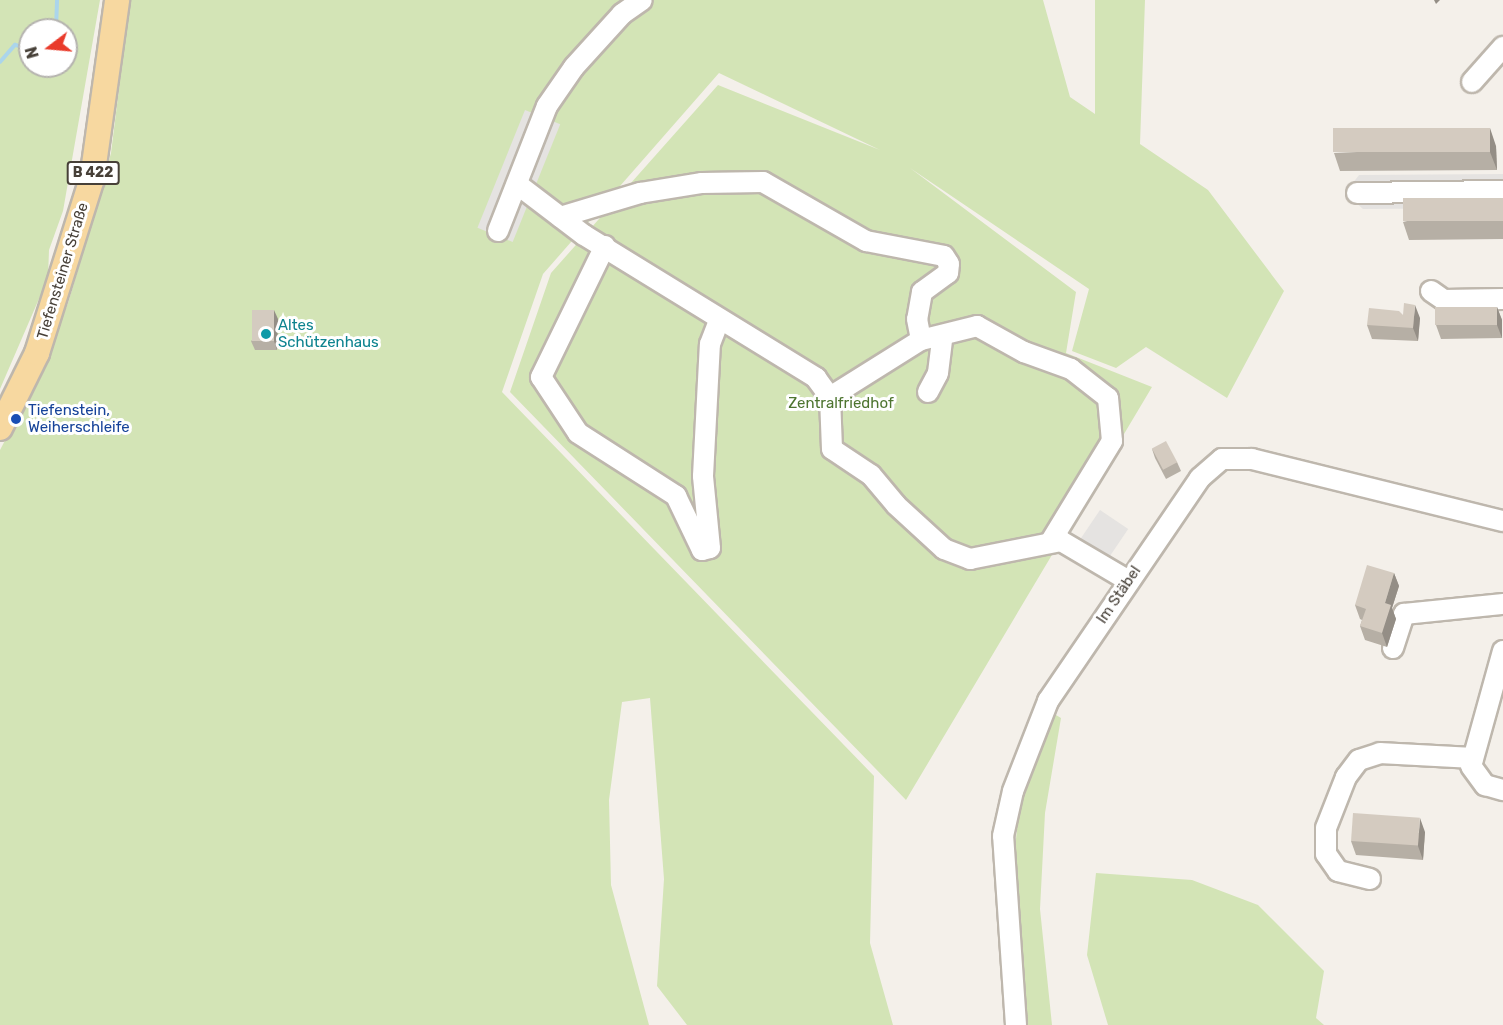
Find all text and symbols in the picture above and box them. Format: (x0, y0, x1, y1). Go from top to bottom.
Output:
north arrow (18, 18, 78, 78)
text: N (21, 44, 43, 61)
road number: B 422 (66, 162, 120, 184)
street label: Tiefensteiner Straße (34, 200, 92, 342)
place label: Altes Schützenhaus (278, 316, 379, 351)
marker: Altes Schützenhaus (259, 327, 273, 341)
park label: Zentralfriedhof (788, 395, 894, 413)
place label: Tiefenstein, Weiherschleife (28, 401, 130, 436)
marker: Tiefenstein, Weiherschleife (9, 412, 23, 426)
street label: Im Stäbel (1093, 563, 1145, 627)

